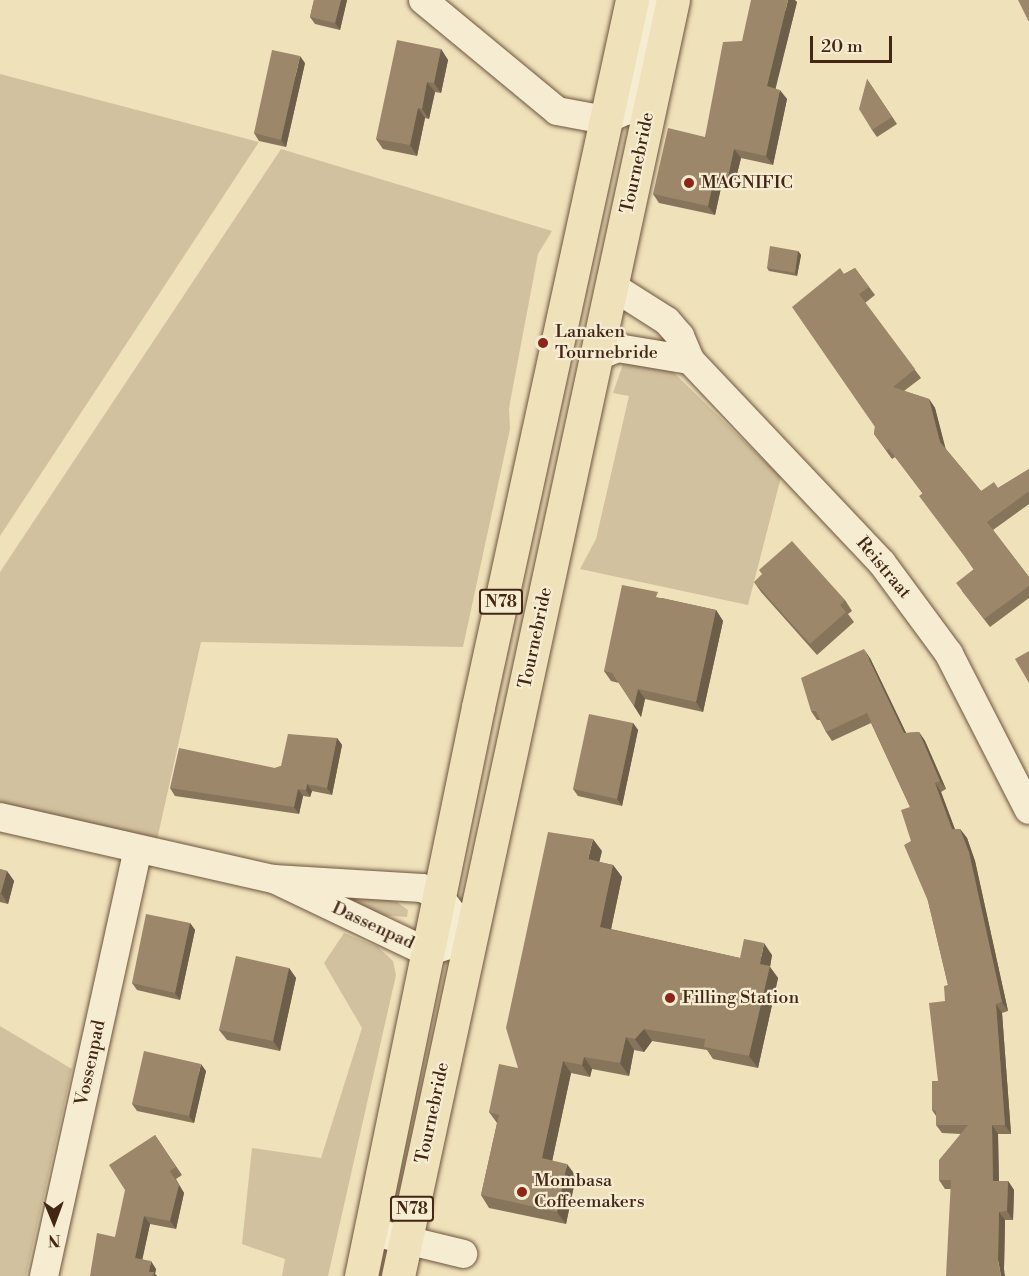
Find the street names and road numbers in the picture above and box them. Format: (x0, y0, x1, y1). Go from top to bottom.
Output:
street label: Tournebride (617, 110, 659, 216)
street label: Reistraat (851, 533, 915, 603)
street label: Tournebride (515, 585, 557, 691)
road number: N78 (478, 589, 524, 615)
street label: Dassenpad (328, 898, 418, 954)
street label: Vossenpad (71, 1018, 111, 1108)
street label: Tournebride (412, 1060, 454, 1166)
road number: N78 (390, 1196, 434, 1222)

